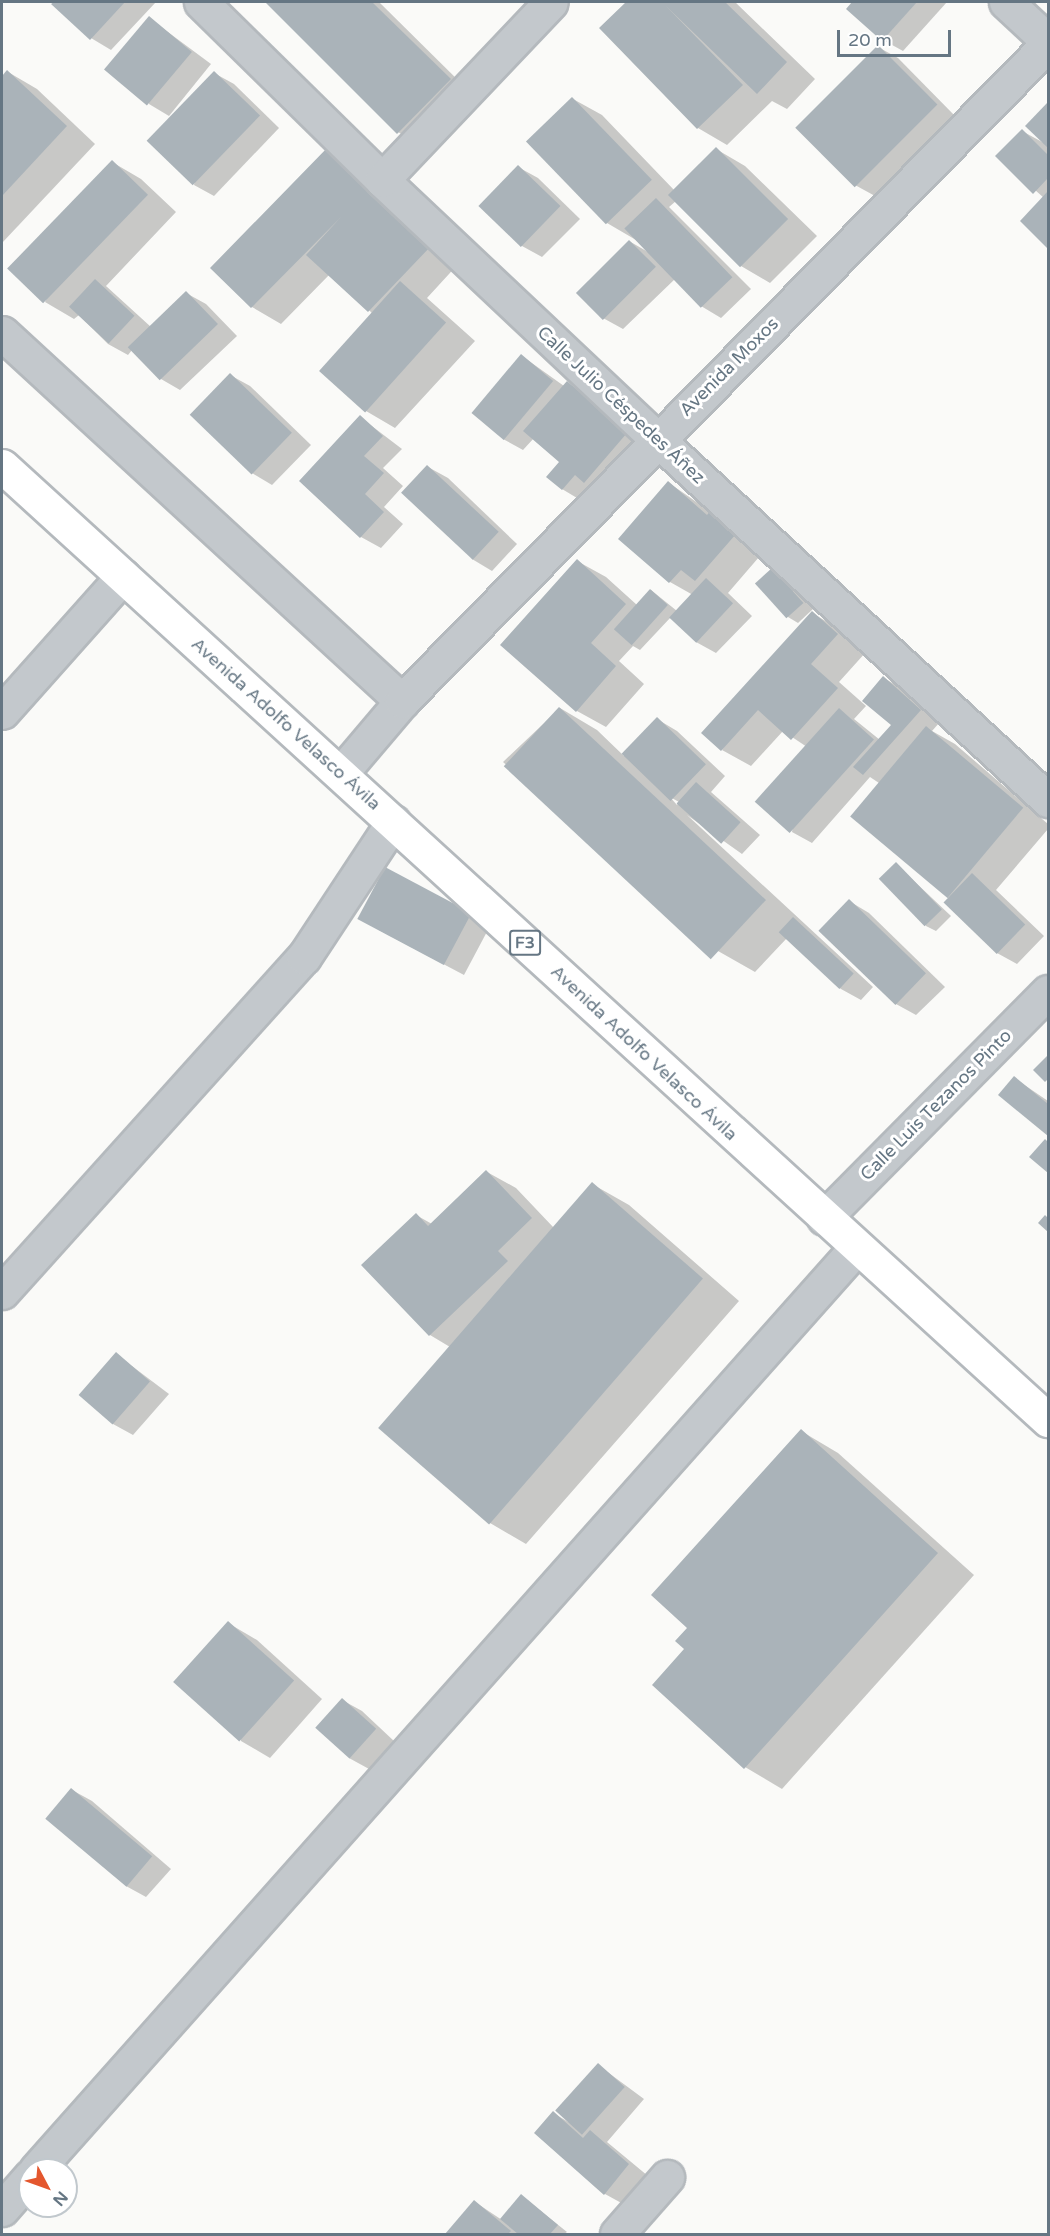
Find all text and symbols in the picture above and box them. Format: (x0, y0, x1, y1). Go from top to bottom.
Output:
scale bar (840, 18, 954, 56)
text: 20 m (848, 29, 892, 51)
street label: Avenida Moxos (675, 313, 783, 421)
street label: Calle Julio Céspedes Áñez (533, 322, 709, 488)
street label: Avenida Adolfo Velasco Ávila (187, 633, 385, 815)
road number: F3 (508, 930, 542, 956)
street label: Avenida Adolfo Velasco Ávila (546, 961, 742, 1145)
street label: Calle Luis Tezanos Pinto (856, 1025, 1016, 1185)
north arrow (18, 2158, 78, 2218)
text: N (48, 2187, 72, 2210)

